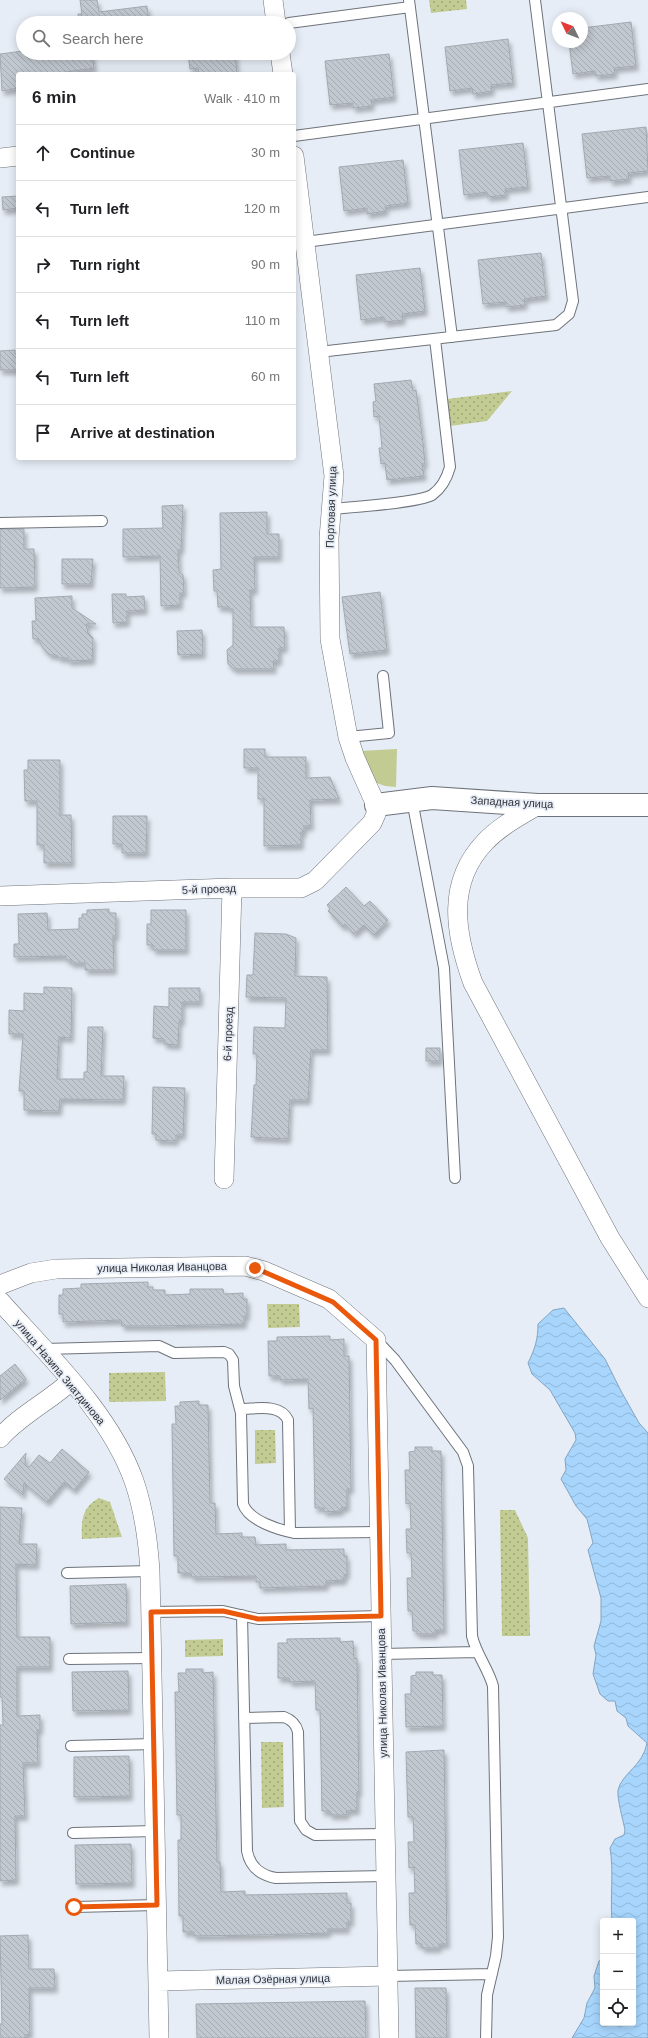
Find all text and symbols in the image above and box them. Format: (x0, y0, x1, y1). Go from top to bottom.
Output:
north arrow (552, 12, 588, 48)
search box (16, 16, 296, 60)
icon: search (30, 27, 52, 49)
text: Search here (62, 30, 144, 47)
text: 6 min (32, 88, 76, 107)
text: Walk · 410 m (204, 91, 280, 106)
icon: ahead (32, 142, 54, 164)
text: Continue (70, 144, 135, 161)
text: 30 m (251, 145, 280, 160)
icon: left (32, 198, 54, 220)
text: Turn left (70, 200, 129, 217)
text: 120 m (244, 201, 280, 216)
icon: right (32, 254, 54, 276)
text: Turn right (70, 256, 140, 273)
text: 90 m (251, 257, 280, 272)
icon: left (32, 310, 54, 332)
text: Turn left (70, 312, 129, 329)
text: 110 m (245, 313, 280, 328)
icon: left (32, 366, 54, 388)
text: Turn left (70, 368, 129, 385)
text: 60 m (251, 369, 280, 384)
icon: arrive (32, 422, 54, 444)
text: Arrive at destination (70, 424, 215, 441)
street label: Портовая улица (324, 465, 338, 548)
street label: Западная улица (470, 794, 554, 810)
street label: 5-й проезд (182, 882, 237, 896)
street label: 6-й проезд (221, 1006, 235, 1061)
route end (246, 1259, 264, 1277)
street label: улица Николая Иванцова (97, 1260, 228, 1274)
street label: улица Назипа Зиатдинова (13, 1317, 108, 1428)
street label: улица Николая Иванцова (375, 1627, 389, 1758)
route start (65, 1898, 83, 1916)
map controls (600, 1918, 636, 2026)
button: + (600, 1918, 636, 1954)
button: − (600, 1954, 636, 1990)
street label: Малая Озёрная улица (216, 1972, 331, 1986)
button: locate (600, 1990, 636, 2026)

